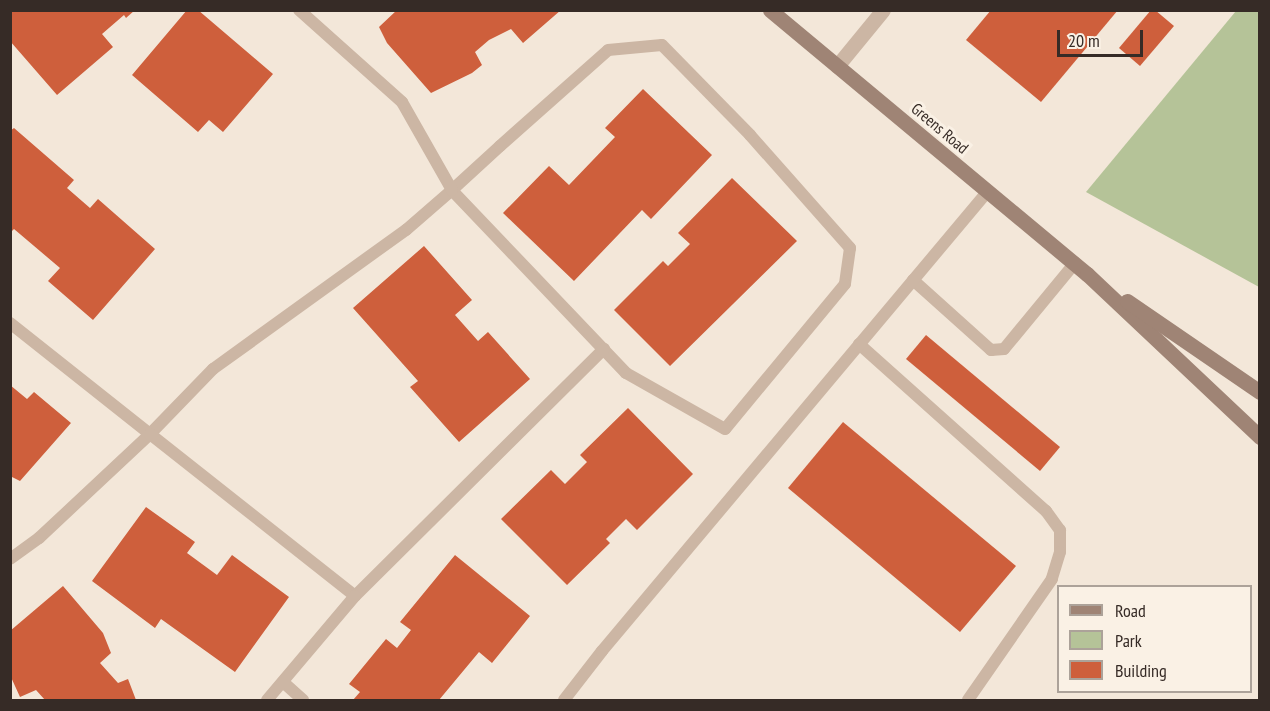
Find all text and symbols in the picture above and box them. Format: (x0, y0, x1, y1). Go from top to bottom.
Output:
scale bar (1060, 18, 1146, 56)
text: 20 m (1068, 29, 1100, 52)
street label: Greens Road (908, 99, 972, 157)
legend (1057, 585, 1252, 693)
text: Road (1115, 599, 1146, 622)
text: Park (1115, 629, 1142, 652)
text: Building (1115, 659, 1167, 682)

